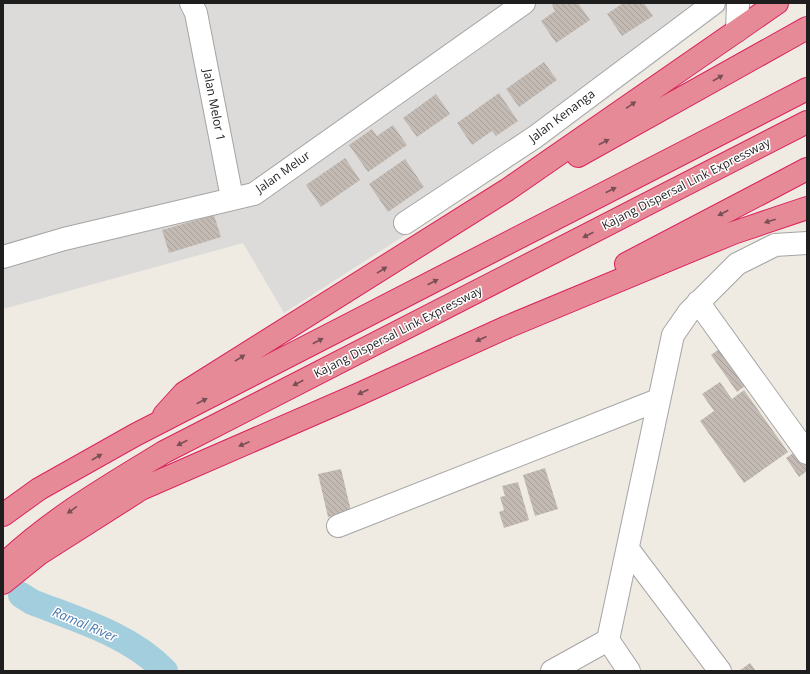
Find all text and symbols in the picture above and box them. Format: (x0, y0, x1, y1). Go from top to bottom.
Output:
street label: Jalan Melor 1 (199, 67, 230, 142)
one-way arrow (712, 75, 724, 82)
street label: Jalan Kenanga (524, 85, 598, 147)
one-way arrow (626, 101, 636, 109)
street label: Kajang Dispersal Link Expressway (599, 133, 774, 234)
one-way arrow (599, 139, 610, 145)
street label: Jalan Melur (251, 147, 313, 197)
one-way arrow (605, 187, 617, 193)
one-way arrow (717, 209, 728, 216)
one-way arrow (764, 218, 776, 224)
one-way arrow (582, 232, 594, 238)
one-way arrow (376, 266, 387, 274)
one-way arrow (427, 278, 439, 285)
street label: Kajang Dispersal Link Expressway (311, 281, 486, 382)
one-way arrow (475, 336, 487, 342)
one-way arrow (312, 338, 323, 344)
one-way arrow (235, 354, 245, 362)
one-way arrow (292, 380, 304, 387)
one-way arrow (357, 389, 369, 396)
one-way arrow (196, 397, 208, 404)
one-way arrow (177, 440, 188, 446)
one-way arrow (238, 441, 249, 447)
one-way arrow (91, 453, 103, 460)
one-way arrow (66, 506, 77, 515)
water label: Ramal River (50, 602, 121, 646)

